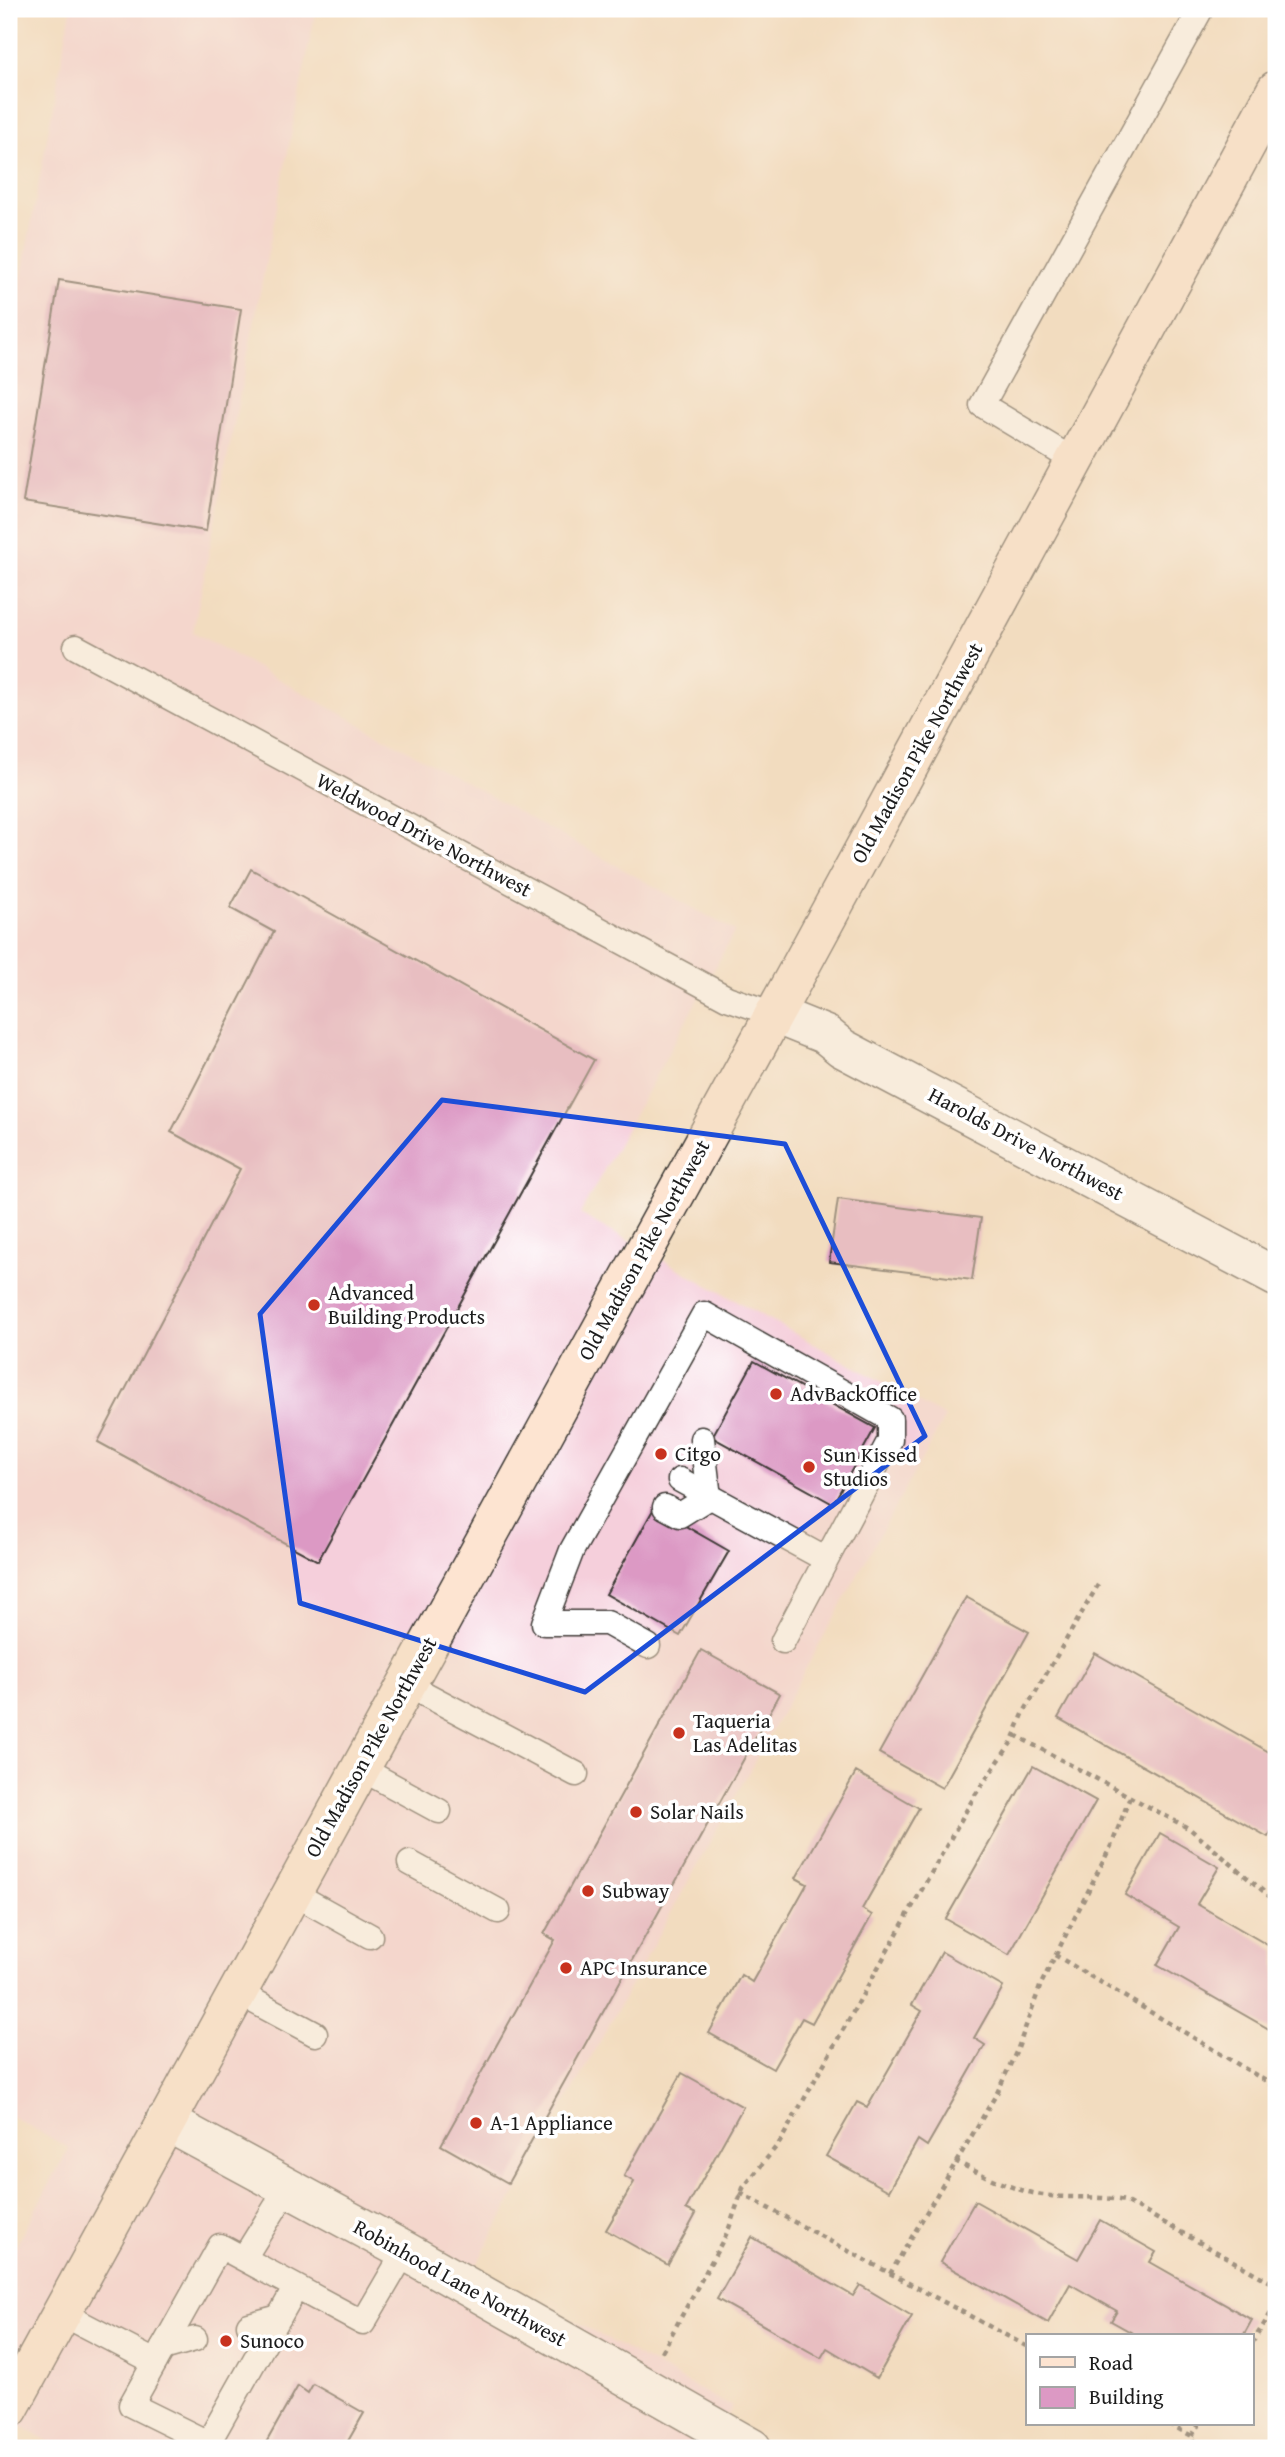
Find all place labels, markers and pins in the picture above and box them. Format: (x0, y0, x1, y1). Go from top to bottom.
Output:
place label: Advanced Building Products (328, 1277, 485, 1332)
marker: Advanced Building Products (306, 1297, 322, 1313)
place label: AdvBackOffice (790, 1378, 917, 1409)
marker: AdvBackOffice (768, 1386, 784, 1402)
place label: Citgo (675, 1438, 721, 1469)
place label: Sun Kissed Studios (823, 1439, 918, 1494)
marker: Citgo (653, 1446, 669, 1462)
marker: Sun Kissed Studios (801, 1459, 817, 1475)
place label: Taqueria Las Adelitas (693, 1705, 797, 1760)
marker: Taqueria Las Adelitas (671, 1725, 687, 1741)
place label: Solar Nails (650, 1796, 744, 1827)
marker: Solar Nails (628, 1804, 644, 1820)
place label: Subway (602, 1875, 670, 1906)
marker: Subway (580, 1883, 596, 1899)
place label: APC Insurance (580, 1952, 707, 1983)
marker: APC Insurance (558, 1960, 574, 1976)
place label: A-1 Appliance (490, 2107, 613, 2138)
marker: A-1 Appliance (468, 2115, 484, 2131)
place label: Sunoco (240, 2325, 304, 2356)
marker: Sunoco (218, 2333, 234, 2349)

